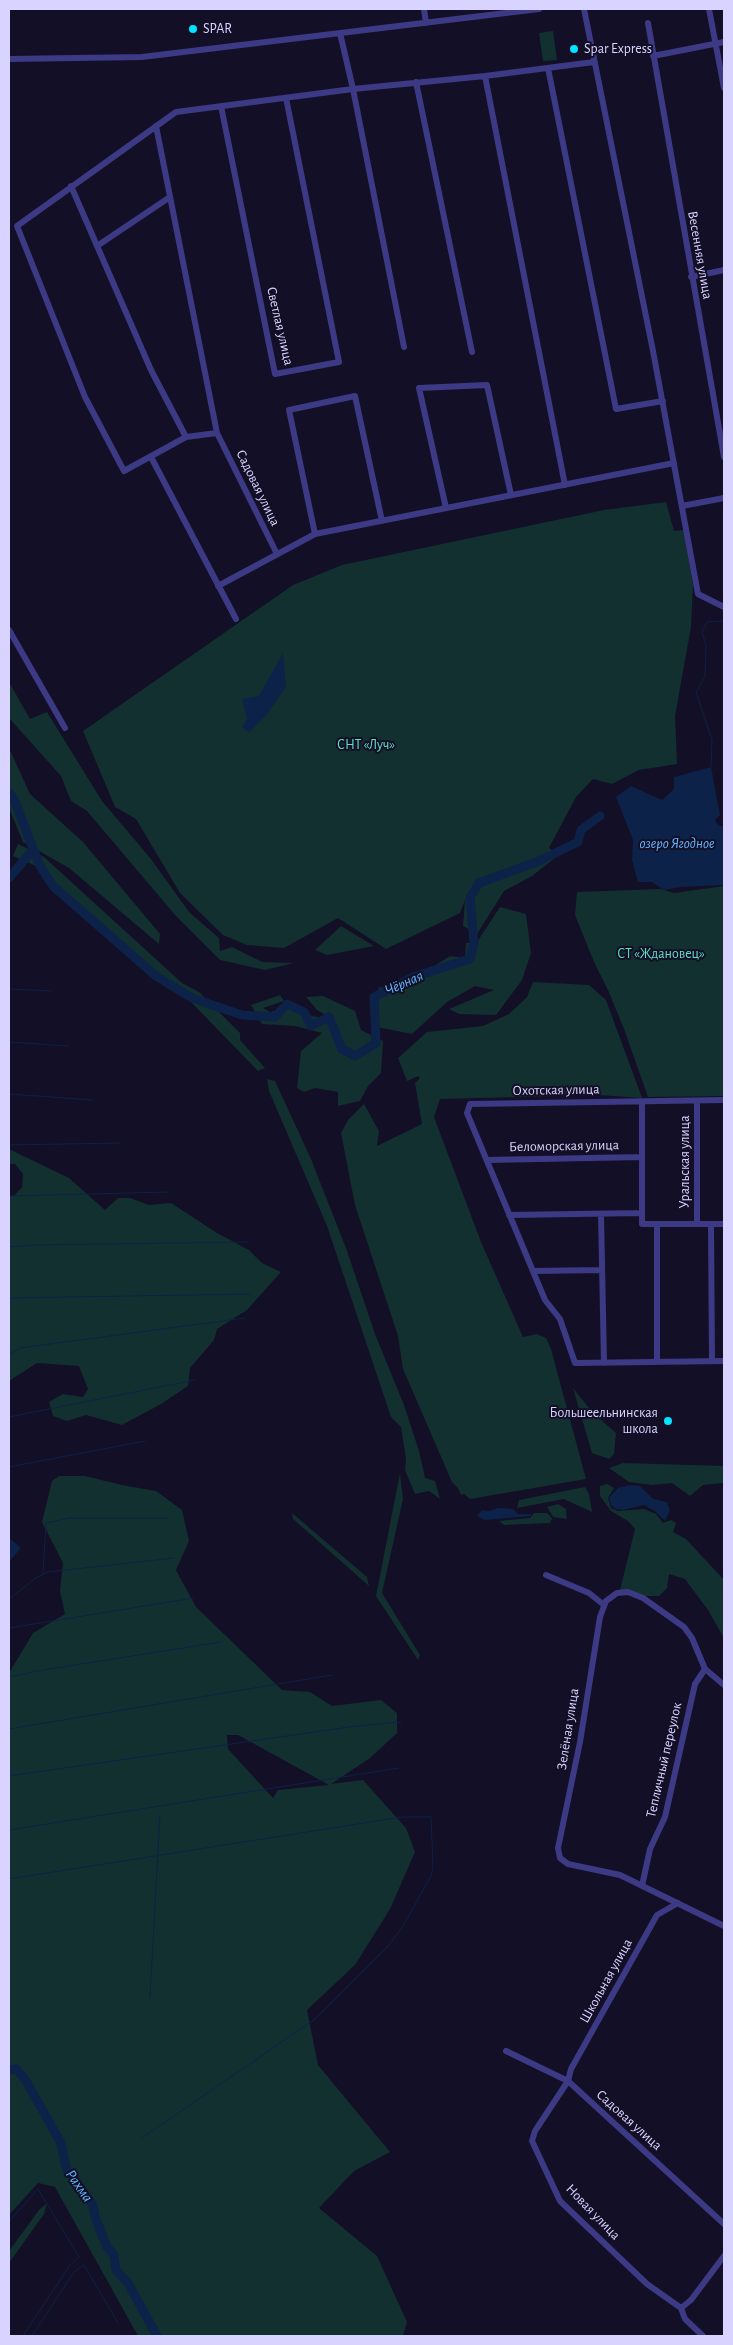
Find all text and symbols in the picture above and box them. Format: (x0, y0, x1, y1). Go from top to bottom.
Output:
place label: SPAR (203, 21, 232, 37)
marker: SPAR (187, 23, 199, 35)
place label: Spar Express (584, 41, 652, 57)
marker: Spar Express (568, 43, 580, 55)
street label: Весенняя улица (684, 209, 716, 301)
street label: Светлая улица (263, 285, 297, 367)
street label: Садовая улица (232, 447, 284, 529)
park label: СНТ «Луч» (337, 737, 395, 753)
water label: озеро Ягодное (639, 834, 715, 852)
park label: СТ «Ждановец» (617, 946, 705, 962)
water label: Чёрная (382, 967, 426, 999)
street label: Охотская улица (512, 1081, 600, 1099)
street label: Уральская улица (677, 1115, 693, 1209)
street label: Беломорская улица (509, 1137, 619, 1155)
place label: Большеельнинская школа (550, 1405, 658, 1438)
marker: Большеельнинская школа (662, 1415, 674, 1427)
street label: Зелёная улица (553, 1687, 583, 1771)
street label: Тепличный переулок (643, 1701, 685, 1819)
street label: Школьная улица (576, 1936, 636, 2026)
street label: Садовая улица (593, 2086, 665, 2154)
water label: Рахма (62, 2166, 96, 2206)
street label: Новая улица (562, 2181, 624, 2243)

